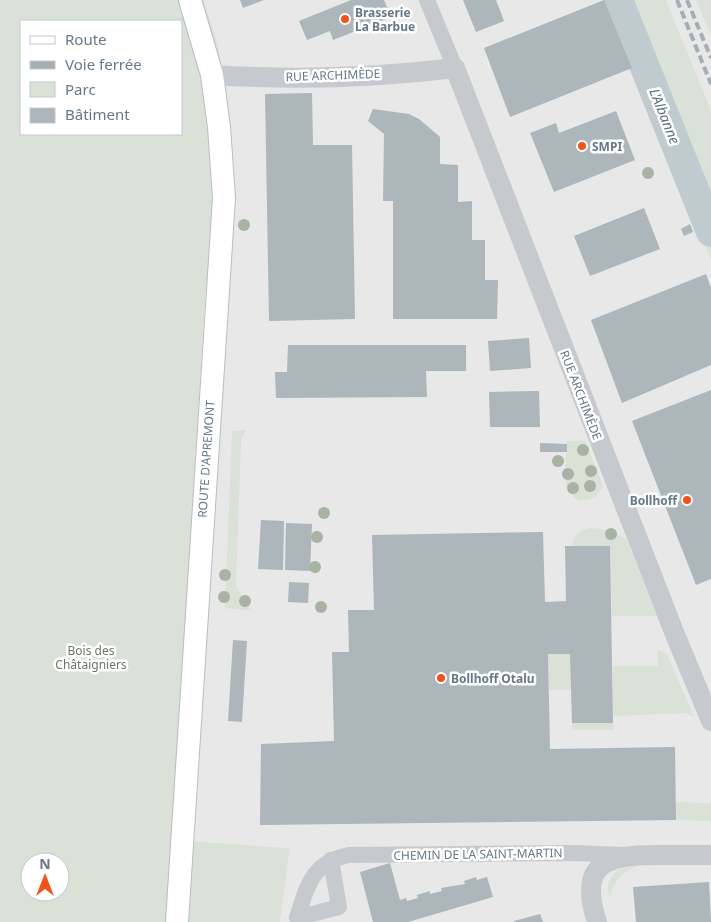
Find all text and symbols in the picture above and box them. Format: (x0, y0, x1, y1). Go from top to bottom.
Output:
place label: Brasserie La Barbue (355, 4, 415, 35)
marker: Brasserie La Barbue (339, 13, 351, 25)
legend (20, 20, 182, 135)
text: Route (65, 29, 107, 49)
text: Voie ferrée (65, 54, 142, 74)
street label: RUE ARCHIMÈDE (285, 65, 381, 85)
text: Parc (65, 79, 96, 99)
water label: L'Albanne (645, 85, 685, 147)
text: Bâtiment (65, 104, 130, 124)
place label: SMPI (592, 138, 622, 155)
marker: SMPI (576, 140, 588, 152)
street label: RUE ARCHIMÈDE (556, 348, 606, 442)
street label: ROUTE D'APREMONT (193, 399, 219, 518)
place label: Bollhoff (630, 492, 678, 509)
marker: Bollhoff (681, 494, 693, 506)
park label: Bois des Châtaigniers (55, 642, 127, 673)
place label: Bollhoff Otalu (451, 670, 535, 687)
marker: Bollhoff Otalu (435, 672, 447, 684)
street label: CHEMIN DE LA SAINT-MARTIN (393, 844, 563, 864)
north arrow (20, 852, 70, 902)
text: N (39, 854, 51, 873)

